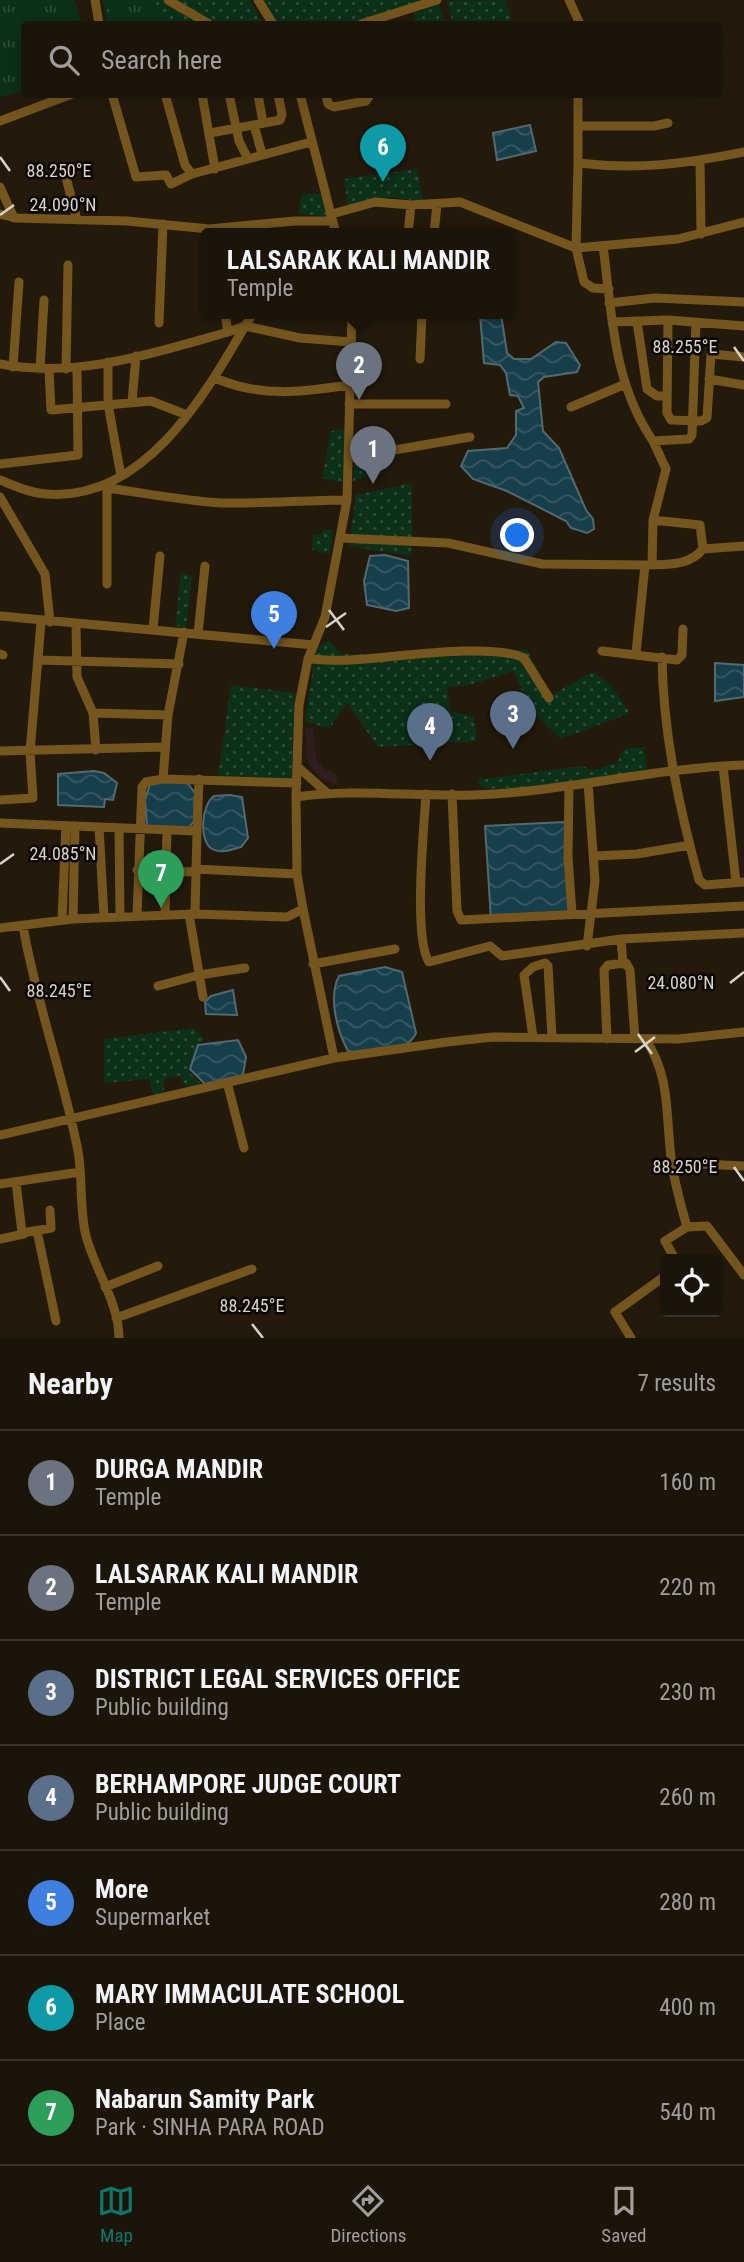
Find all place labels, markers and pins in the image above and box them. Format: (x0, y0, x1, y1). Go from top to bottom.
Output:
pin: 6 (360, 124, 406, 182)
pin: 2 (336, 342, 382, 400)
pin: 1 (350, 426, 396, 484)
pin: 5 (251, 591, 297, 649)
pin: 3 (490, 691, 536, 749)
pin: 4 (407, 703, 453, 761)
pin: 7 (138, 850, 184, 908)

